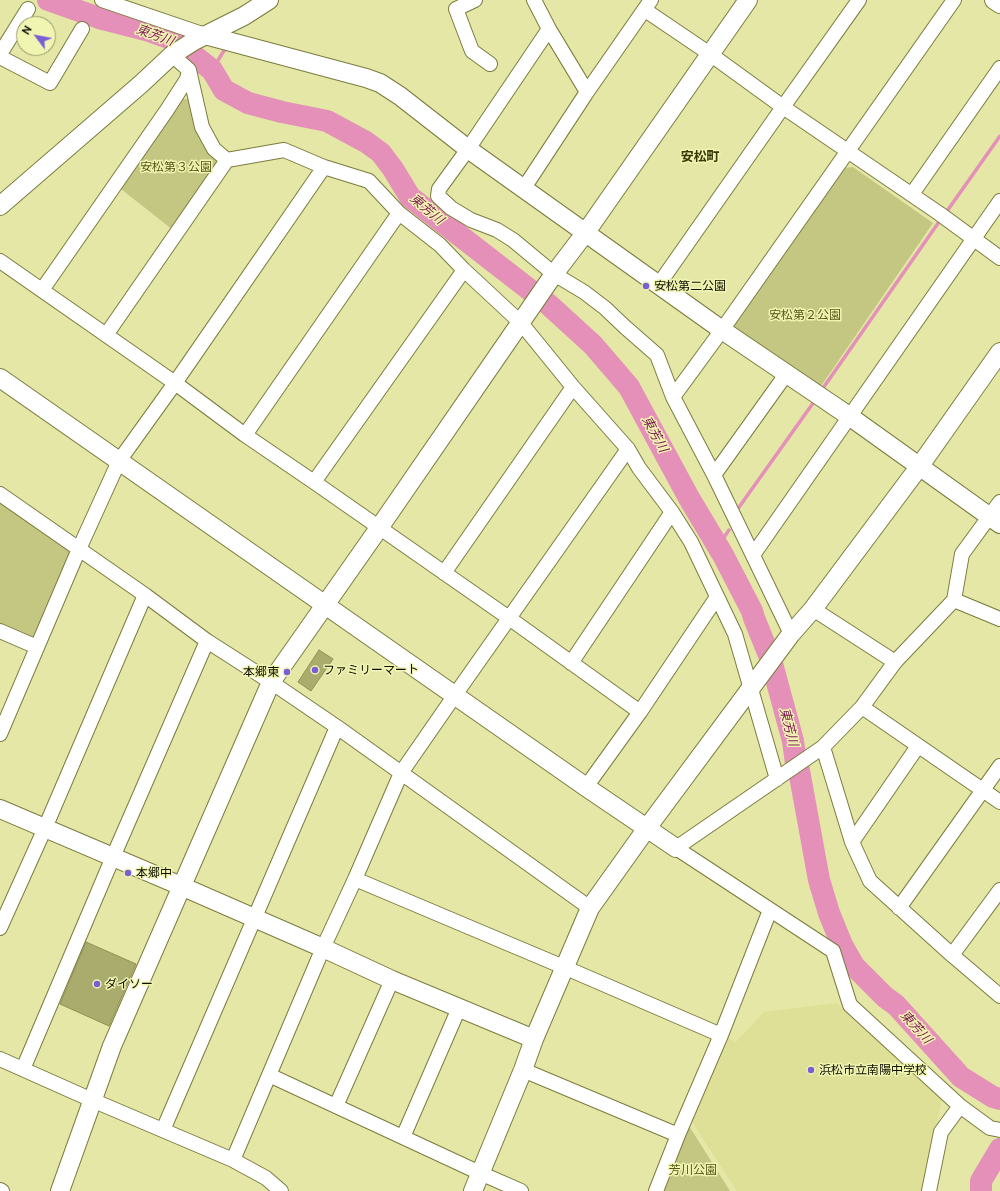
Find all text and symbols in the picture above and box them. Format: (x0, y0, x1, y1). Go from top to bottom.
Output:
north arrow (16, 16, 56, 56)
water label: 東芳川 (134, 21, 176, 49)
text: N (19, 24, 34, 37)
district label: 安松町 (681, 149, 719, 165)
park label: 安松第３公園 (140, 160, 212, 174)
water label: 東芳川 (407, 190, 447, 228)
place label: 安松第二公園 (654, 279, 726, 293)
marker: 安松第二公園 (641, 281, 651, 291)
park label: 安松第２公園 (769, 308, 841, 322)
water label: 東芳川 (639, 413, 671, 455)
place label: ファミリーマート (323, 663, 419, 677)
place label: 本郷東 (243, 665, 279, 679)
marker: ファミリーマート (310, 665, 320, 675)
marker: 本郷東 (282, 667, 292, 677)
water label: 東芳川 (777, 706, 801, 748)
place label: 本郷中 (136, 866, 172, 880)
marker: 本郷中 (123, 868, 133, 878)
place label: ダイソー (105, 977, 153, 991)
marker: ダイソー (92, 979, 102, 989)
water label: 東芳川 (897, 1007, 935, 1047)
place label: 浜松市立南陽中学校 (819, 1063, 927, 1077)
marker: 浜松市立南陽中学校 (806, 1065, 816, 1075)
park label: 芳川公園 (669, 1163, 717, 1177)

